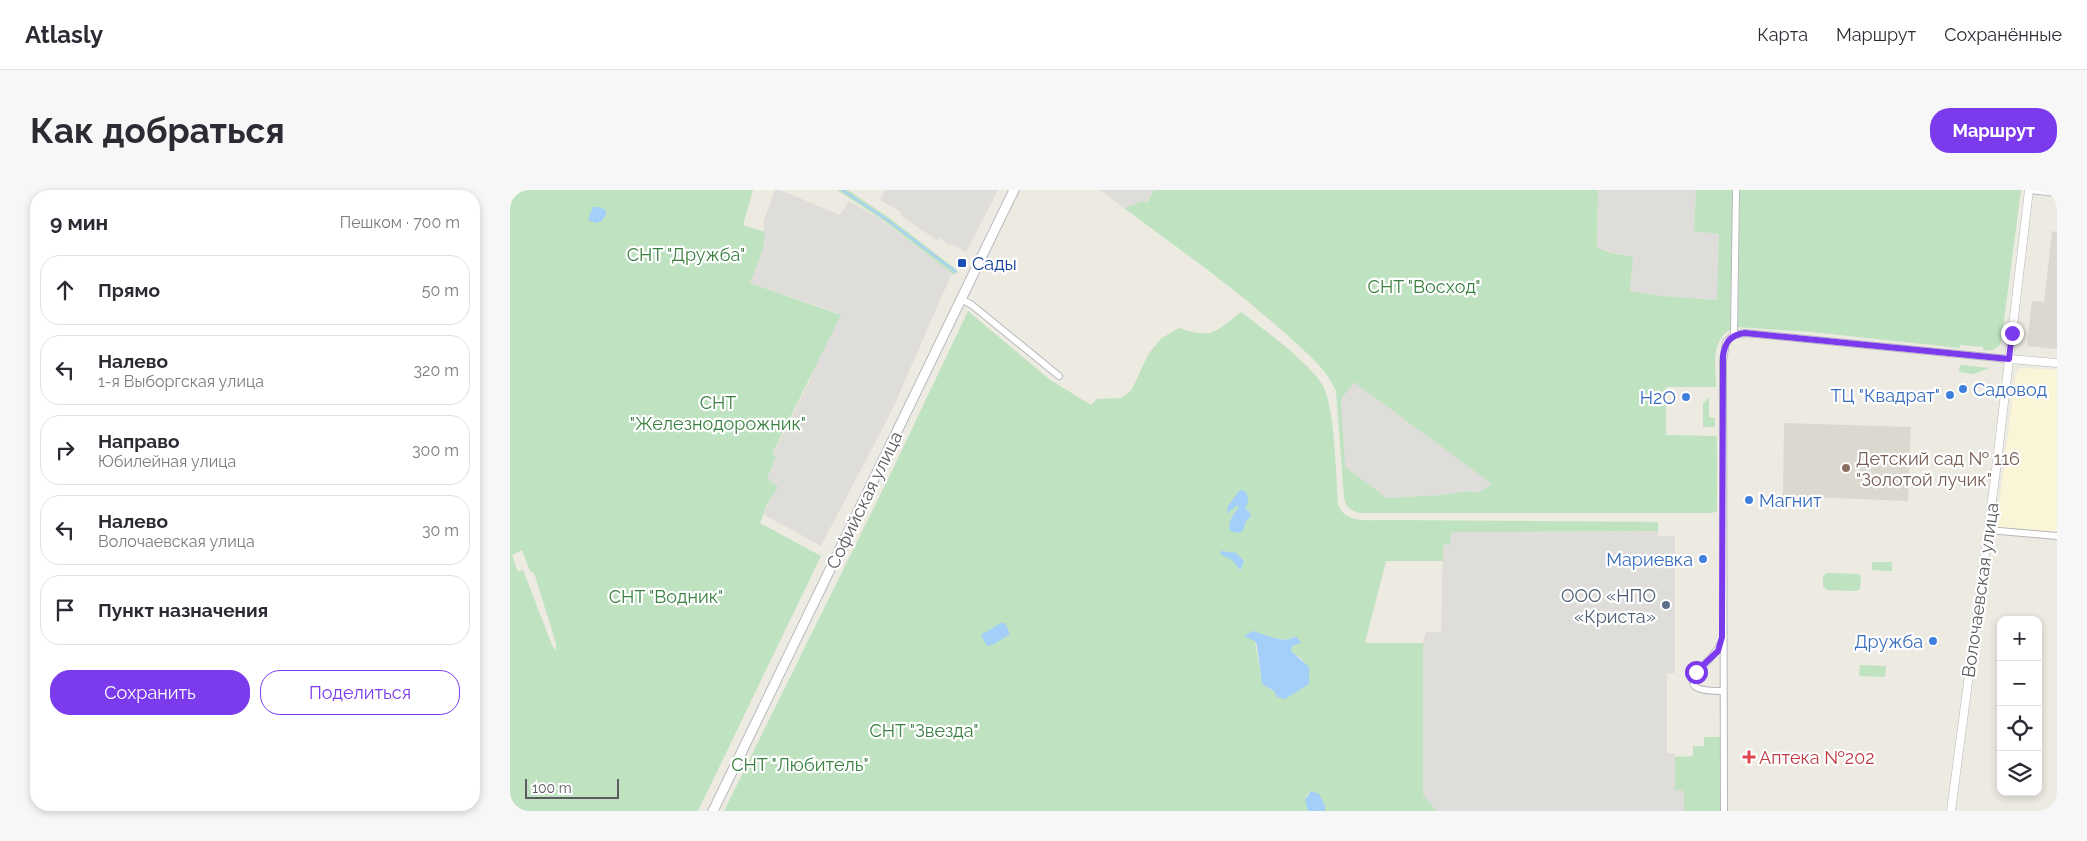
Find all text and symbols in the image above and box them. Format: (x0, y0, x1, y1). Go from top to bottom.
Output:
text: Atlasly (25, 20, 103, 49)
text: Карта (1757, 24, 1808, 45)
text: Маршрут (1836, 24, 1916, 45)
text: Сохранённые (1944, 24, 2062, 45)
button: Маршрут (1930, 108, 2057, 153)
text: Как добраться (30, 110, 285, 151)
text: 9 мин (50, 210, 108, 235)
text: Пешком · 700 m (340, 213, 460, 232)
park label: СНТ "Дружба" (627, 244, 745, 265)
place label: Сады (972, 253, 1017, 274)
marker: Сады (956, 257, 968, 269)
icon: ahead (51, 276, 79, 304)
park label: СНТ "Восход" (1368, 276, 1480, 297)
text: Прямо (98, 279, 160, 301)
text: 50 m (422, 281, 459, 300)
route end (2001, 322, 2024, 345)
text: Налево (98, 350, 168, 372)
icon: left (51, 356, 79, 384)
text: 320 m (414, 361, 459, 380)
text: 1-я Выборгская улица (98, 372, 264, 391)
place label: Садовод (1973, 379, 2047, 400)
marker: Садовод (1957, 383, 1969, 395)
place label: ТЦ "Квадрат" (1830, 385, 1940, 406)
place label: H2O (1640, 387, 1676, 408)
marker: ТЦ "Квадрат" (1944, 389, 1956, 401)
marker: H2O (1680, 391, 1692, 403)
park label: СНТ "Железнодорожник" (630, 392, 806, 434)
street label: Софийская улица (822, 428, 906, 572)
text: Направо (98, 430, 179, 452)
icon: right (51, 436, 79, 464)
text: 300 m (412, 441, 459, 460)
place label: Детский сад № 116 "Золотой лучик" (1856, 448, 2020, 490)
text: Юбилейная улица (98, 452, 236, 471)
marker: Детский сад № 116 "Золотой лучик" (1840, 462, 1852, 474)
place label: Магнит (1759, 490, 1822, 511)
marker: Магнит (1743, 494, 1755, 506)
street label: Волочаевская улица (1957, 501, 2003, 679)
text: Налево (98, 510, 168, 532)
icon: left (51, 516, 79, 544)
text: 30 m (422, 521, 459, 540)
text: Волочаевская улица (98, 532, 255, 551)
place label: Мариевка (1606, 549, 1693, 570)
marker: Мариевка (1697, 553, 1709, 565)
place label: ООО «НПО «Криста» (1561, 585, 1656, 627)
park label: СНТ "Водник" (609, 586, 723, 607)
icon: arrive (51, 596, 79, 624)
text: Пункт назначения (98, 599, 268, 621)
marker: ООО «НПО «Криста» (1660, 599, 1672, 611)
map controls (1997, 616, 2042, 796)
button: + (1997, 616, 2042, 661)
place label: Дружба (1854, 631, 1923, 652)
marker: Дружба (1927, 635, 1939, 647)
route start (1685, 661, 1708, 684)
button: − (1997, 661, 2042, 706)
button: Сохранить (50, 670, 250, 715)
button: Поделиться (260, 670, 460, 715)
button: locate (1997, 706, 2042, 751)
park label: СНТ "Звезда" (869, 720, 979, 741)
place label: Аптека №202 (1759, 747, 1875, 768)
marker: Аптека №202 (1743, 751, 1755, 763)
button: layers (1997, 751, 2042, 796)
park label: СНТ "Любитель" (731, 754, 869, 775)
scale bar (525, 776, 619, 799)
text: 100 m (532, 780, 572, 796)

